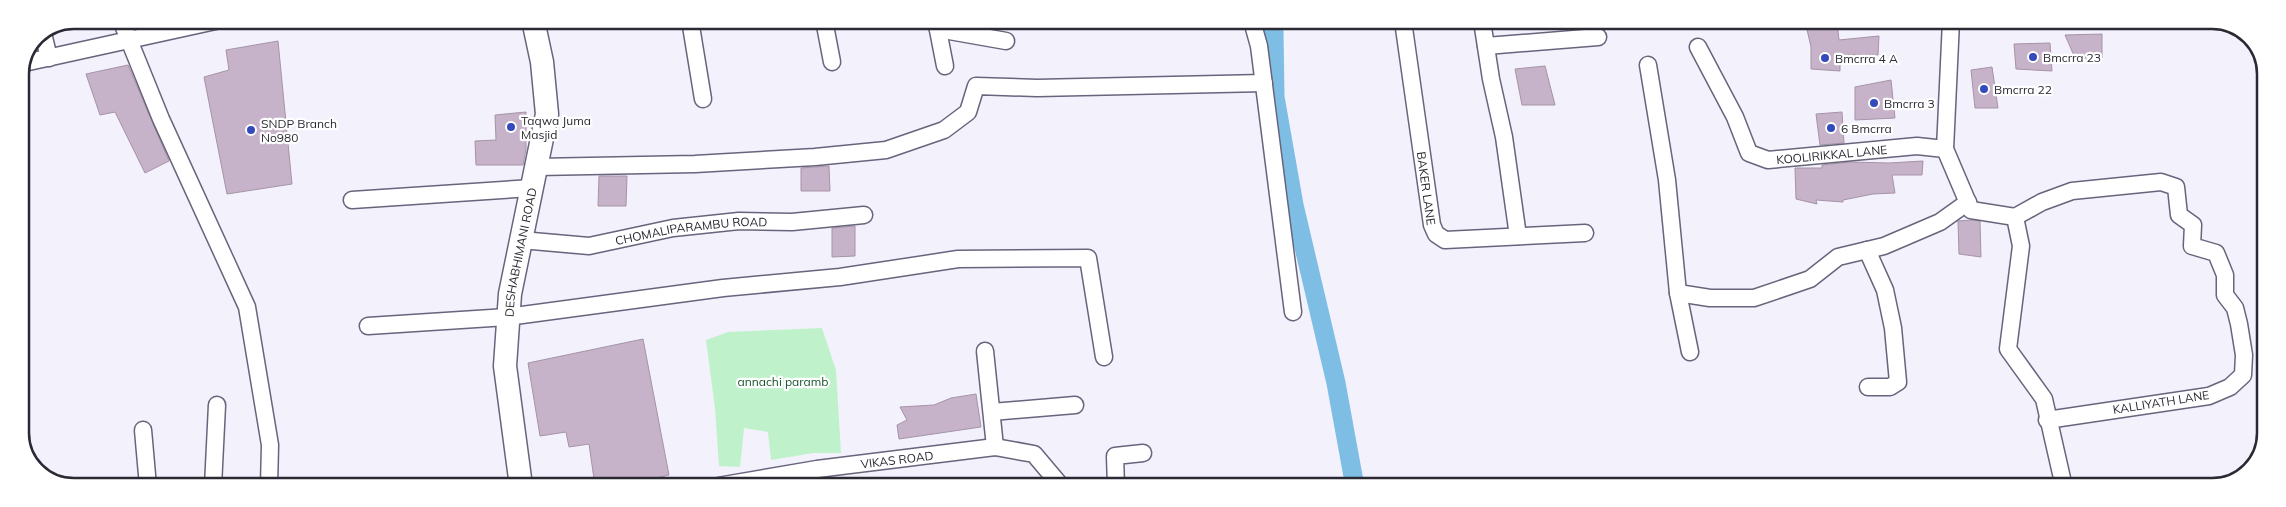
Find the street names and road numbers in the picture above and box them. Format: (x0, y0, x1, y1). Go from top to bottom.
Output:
street label: KOOLIRIKKAL LANE (1775, 141, 1888, 167)
street label: BAKER LANE (1414, 151, 1439, 226)
street label: DESHABHIMANI ROAD (501, 186, 539, 317)
street label: CHOMALIPARAMBU ROAD (614, 213, 768, 248)
street label: KALLIYATH LANE (2112, 387, 2210, 417)
street label: VIKAS ROAD (860, 447, 934, 471)

